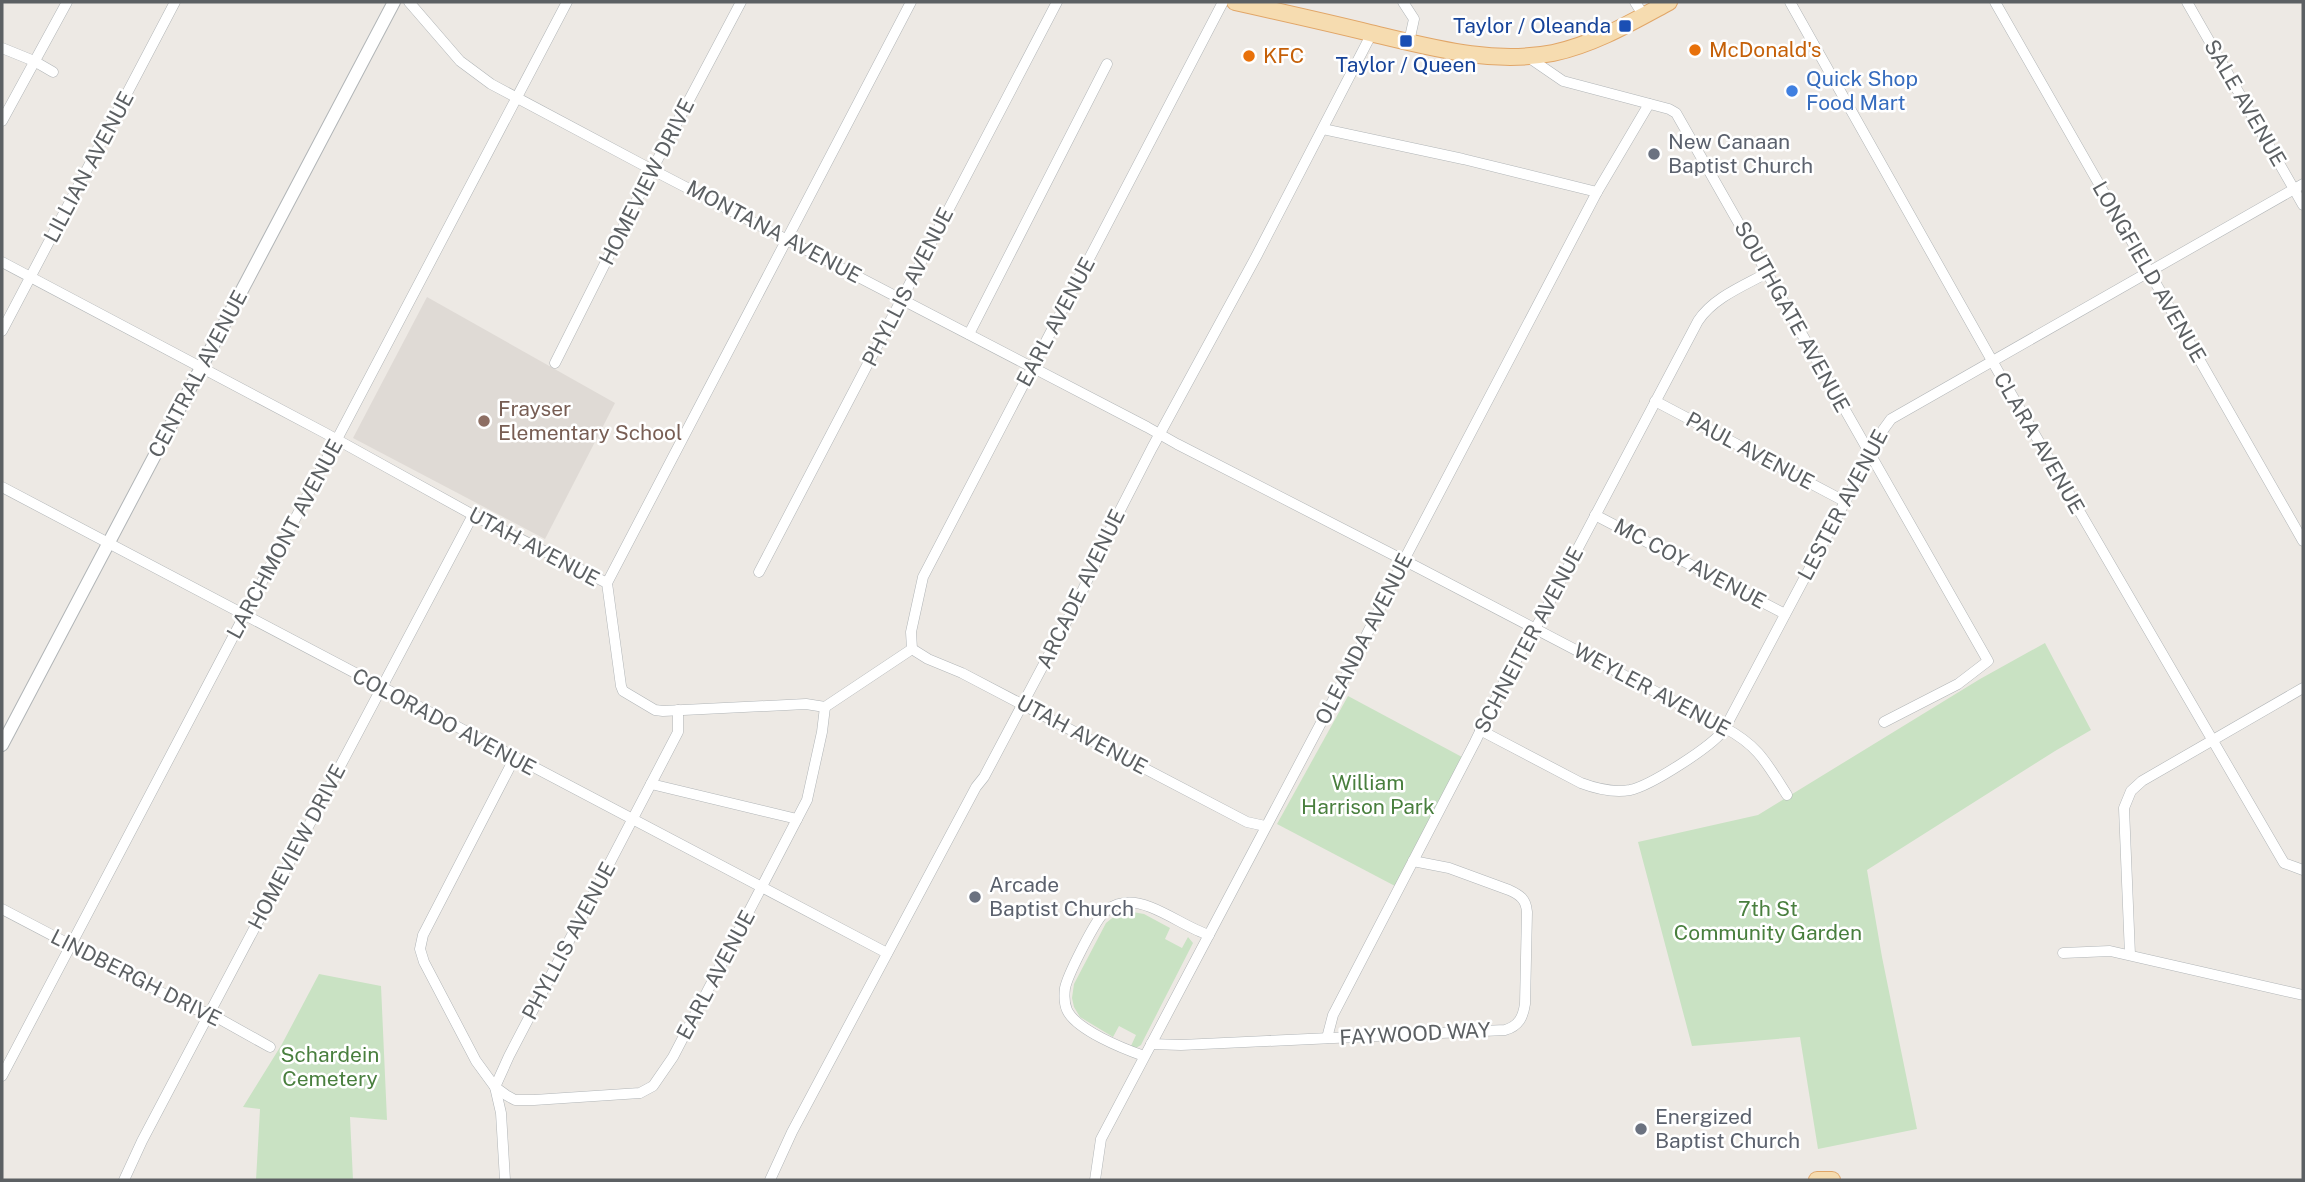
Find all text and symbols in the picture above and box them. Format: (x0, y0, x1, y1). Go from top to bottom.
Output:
place label: Taylor / Oleanda (1453, 13, 1611, 38)
marker: Taylor / Oleanda (1617, 18, 1633, 34)
marker: Taylor / Queen (1398, 33, 1414, 49)
street label: SALE AVENUE (2199, 35, 2292, 171)
place label: McDonald's (1709, 37, 1821, 62)
marker: McDonald's (1687, 42, 1703, 58)
place label: KFC (1263, 43, 1304, 68)
marker: KFC (1241, 48, 1257, 64)
place label: Taylor / Queen (1335, 52, 1477, 77)
place label: Quick Shop Food Mart (1806, 66, 1918, 115)
marker: Quick Shop Food Mart (1784, 83, 1800, 99)
street label: LILLIAN AVENUE (38, 87, 139, 247)
street label: HOMEVIEW DRIVE (594, 94, 699, 269)
place label: New Canaan Baptist Church (1668, 129, 1813, 178)
marker: New Canaan Baptist Church (1646, 146, 1662, 162)
street label: MONTANA AVENUE (683, 175, 866, 288)
street label: LONGFIELD AVENUE (2087, 177, 2212, 367)
street label: PHYLLIS AVENUE (857, 203, 958, 370)
street label: SOUTHGATE AVENUE (1729, 217, 1855, 417)
street label: EARL AVENUE (1011, 253, 1100, 391)
street label: CENTRAL AVENUE (143, 286, 252, 462)
street label: CLARA AVENUE (1989, 367, 2090, 518)
place label: Frayser Elementary School (498, 396, 682, 445)
street label: PAUL AVENUE (1682, 406, 1819, 495)
marker: Frayser Elementary School (476, 413, 492, 429)
street label: LESTER AVENUE (1792, 425, 1893, 584)
street label: LARCHMONT AVENUE (221, 435, 348, 643)
street label: UTAH AVENUE (464, 502, 604, 592)
street label: ARCADE AVENUE (1031, 505, 1130, 672)
street label: MC COY AVENUE (1610, 513, 1770, 614)
street label: SCHNEITER AVENUE (1469, 542, 1588, 737)
street label: OLEANDA AVENUE (1310, 549, 1417, 728)
street label: WEYLER AVENUE (1570, 638, 1735, 741)
street label: COLORADO AVENUE (348, 663, 540, 781)
street label: UTAH AVENUE (1012, 690, 1152, 780)
street label: HOMEVIEW DRIVE (242, 760, 351, 934)
park label: William Harrison Park (1301, 770, 1435, 819)
street label: PHYLLIS AVENUE (516, 858, 621, 1024)
place label: Arcade Baptist Church (989, 872, 1134, 921)
marker: Arcade Baptist Church (967, 889, 983, 905)
park label: 7th St Community Garden (1674, 896, 1862, 945)
street label: EARL AVENUE (671, 906, 760, 1044)
street label: LINDBERGH DRIVE (47, 924, 226, 1031)
street label: FAYWOOD WAY (1339, 1017, 1491, 1050)
park label: Schardein Cemetery (281, 1042, 379, 1091)
place label: Energized Baptist Church (1655, 1104, 1800, 1153)
marker: Energized Baptist Church (1633, 1121, 1649, 1137)

